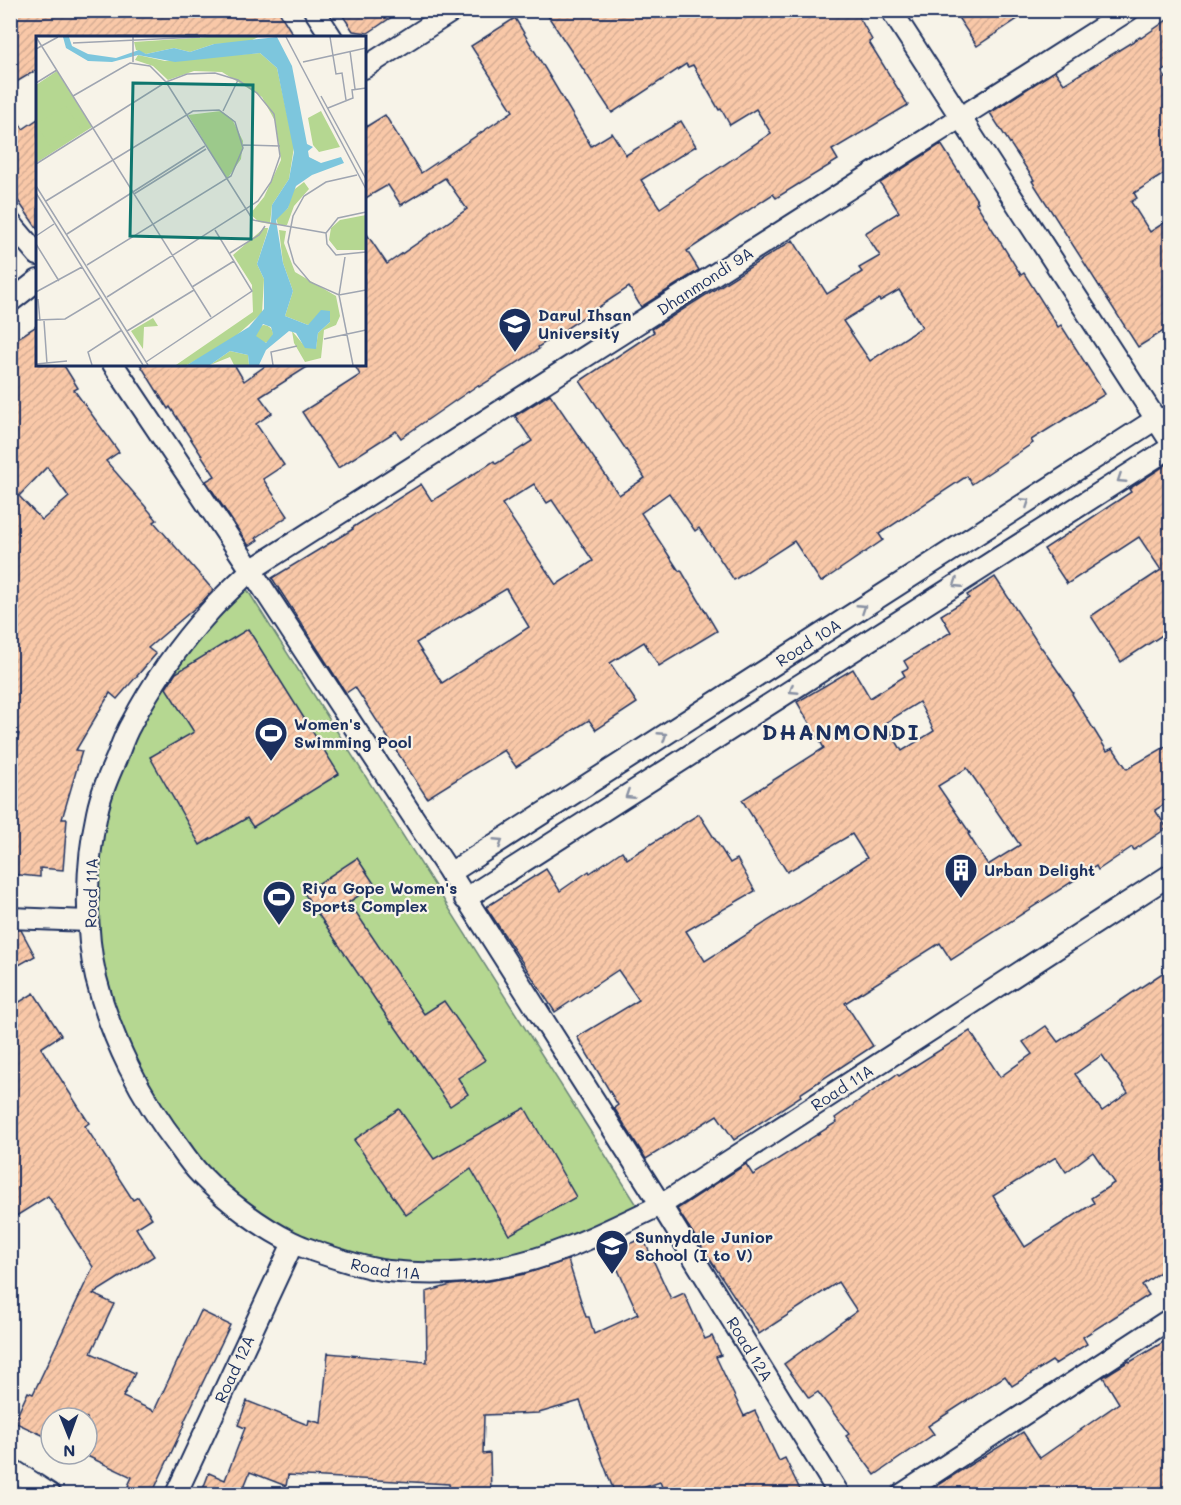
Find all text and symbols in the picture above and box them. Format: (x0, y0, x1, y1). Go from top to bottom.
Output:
inset map (36, 36, 366, 366)
street label: Dhanmondi 9A (653, 242, 757, 320)
place label: Darul Ihsan University (538, 304, 631, 343)
school or university icon: Darul Ihsan University (497, 306, 533, 353)
one-way arrow (1117, 472, 1127, 484)
one-way arrow (1020, 498, 1030, 510)
one-way arrow (953, 577, 963, 589)
one-way arrow (855, 604, 866, 615)
street label: Road 10A (772, 614, 844, 671)
one-way arrow (789, 682, 799, 694)
place label: Women's Swimming Pool (294, 713, 412, 752)
sports icon: Women's Swimming Pool (253, 715, 289, 762)
district label: DHANMONDI (762, 717, 920, 746)
one-way arrow (656, 732, 667, 743)
one-way arrow (624, 787, 635, 798)
one-way arrow (493, 837, 503, 849)
building icon: Urban Delight (943, 852, 979, 899)
street label: Road 11A (79, 858, 102, 928)
place label: Urban Delight (984, 859, 1095, 880)
place label: Riya Gope Women's Sports Complex (302, 877, 457, 916)
sports icon: Riya Gope Women's Sports Complex (261, 879, 297, 926)
street label: Road 11A (807, 1059, 877, 1115)
place label: Sunnydale Junior School (I to V) (635, 1226, 773, 1265)
school or university icon: Sunnydale Junior School (I to V) (594, 1228, 630, 1275)
street label: Road 11A (348, 1252, 421, 1283)
street label: Road 12A (722, 1313, 778, 1385)
street label: Road 12A (209, 1332, 259, 1406)
north arrow (39, 1406, 99, 1466)
text: N (63, 1441, 76, 1462)

